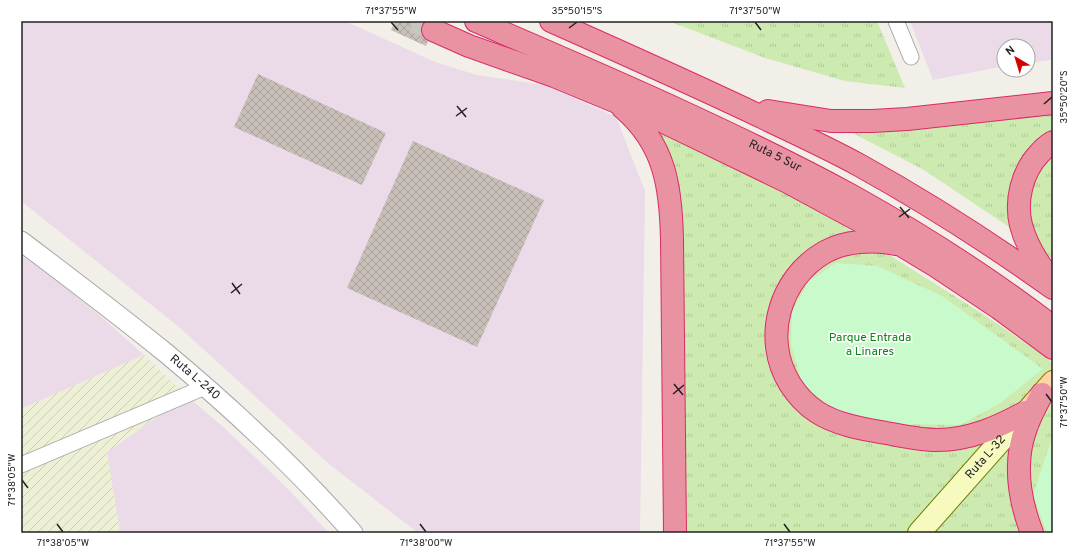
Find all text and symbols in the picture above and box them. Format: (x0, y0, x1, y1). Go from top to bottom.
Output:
text: 71°37'55"W (365, 5, 417, 18)
text: 35°50'15"S (551, 5, 603, 18)
text: 71°37'50"W (729, 5, 781, 18)
north arrow (996, 38, 1036, 78)
text: N (1003, 43, 1018, 59)
text: 35°50'20"S (1058, 70, 1071, 124)
street label: Ruta 5 Sur (746, 136, 804, 176)
park label: Parque Entrada a Linares (829, 330, 911, 360)
street label: Ruta L-240 (166, 351, 223, 404)
text: 71°37'50"W (1058, 376, 1071, 428)
street label: Ruta L-32 (962, 432, 1010, 483)
text: 71°38'05"W (6, 454, 19, 506)
text: 71°38'05"W (37, 537, 89, 550)
text: 71°38'00"W (400, 537, 452, 550)
text: 71°37'55"W (764, 537, 816, 550)

